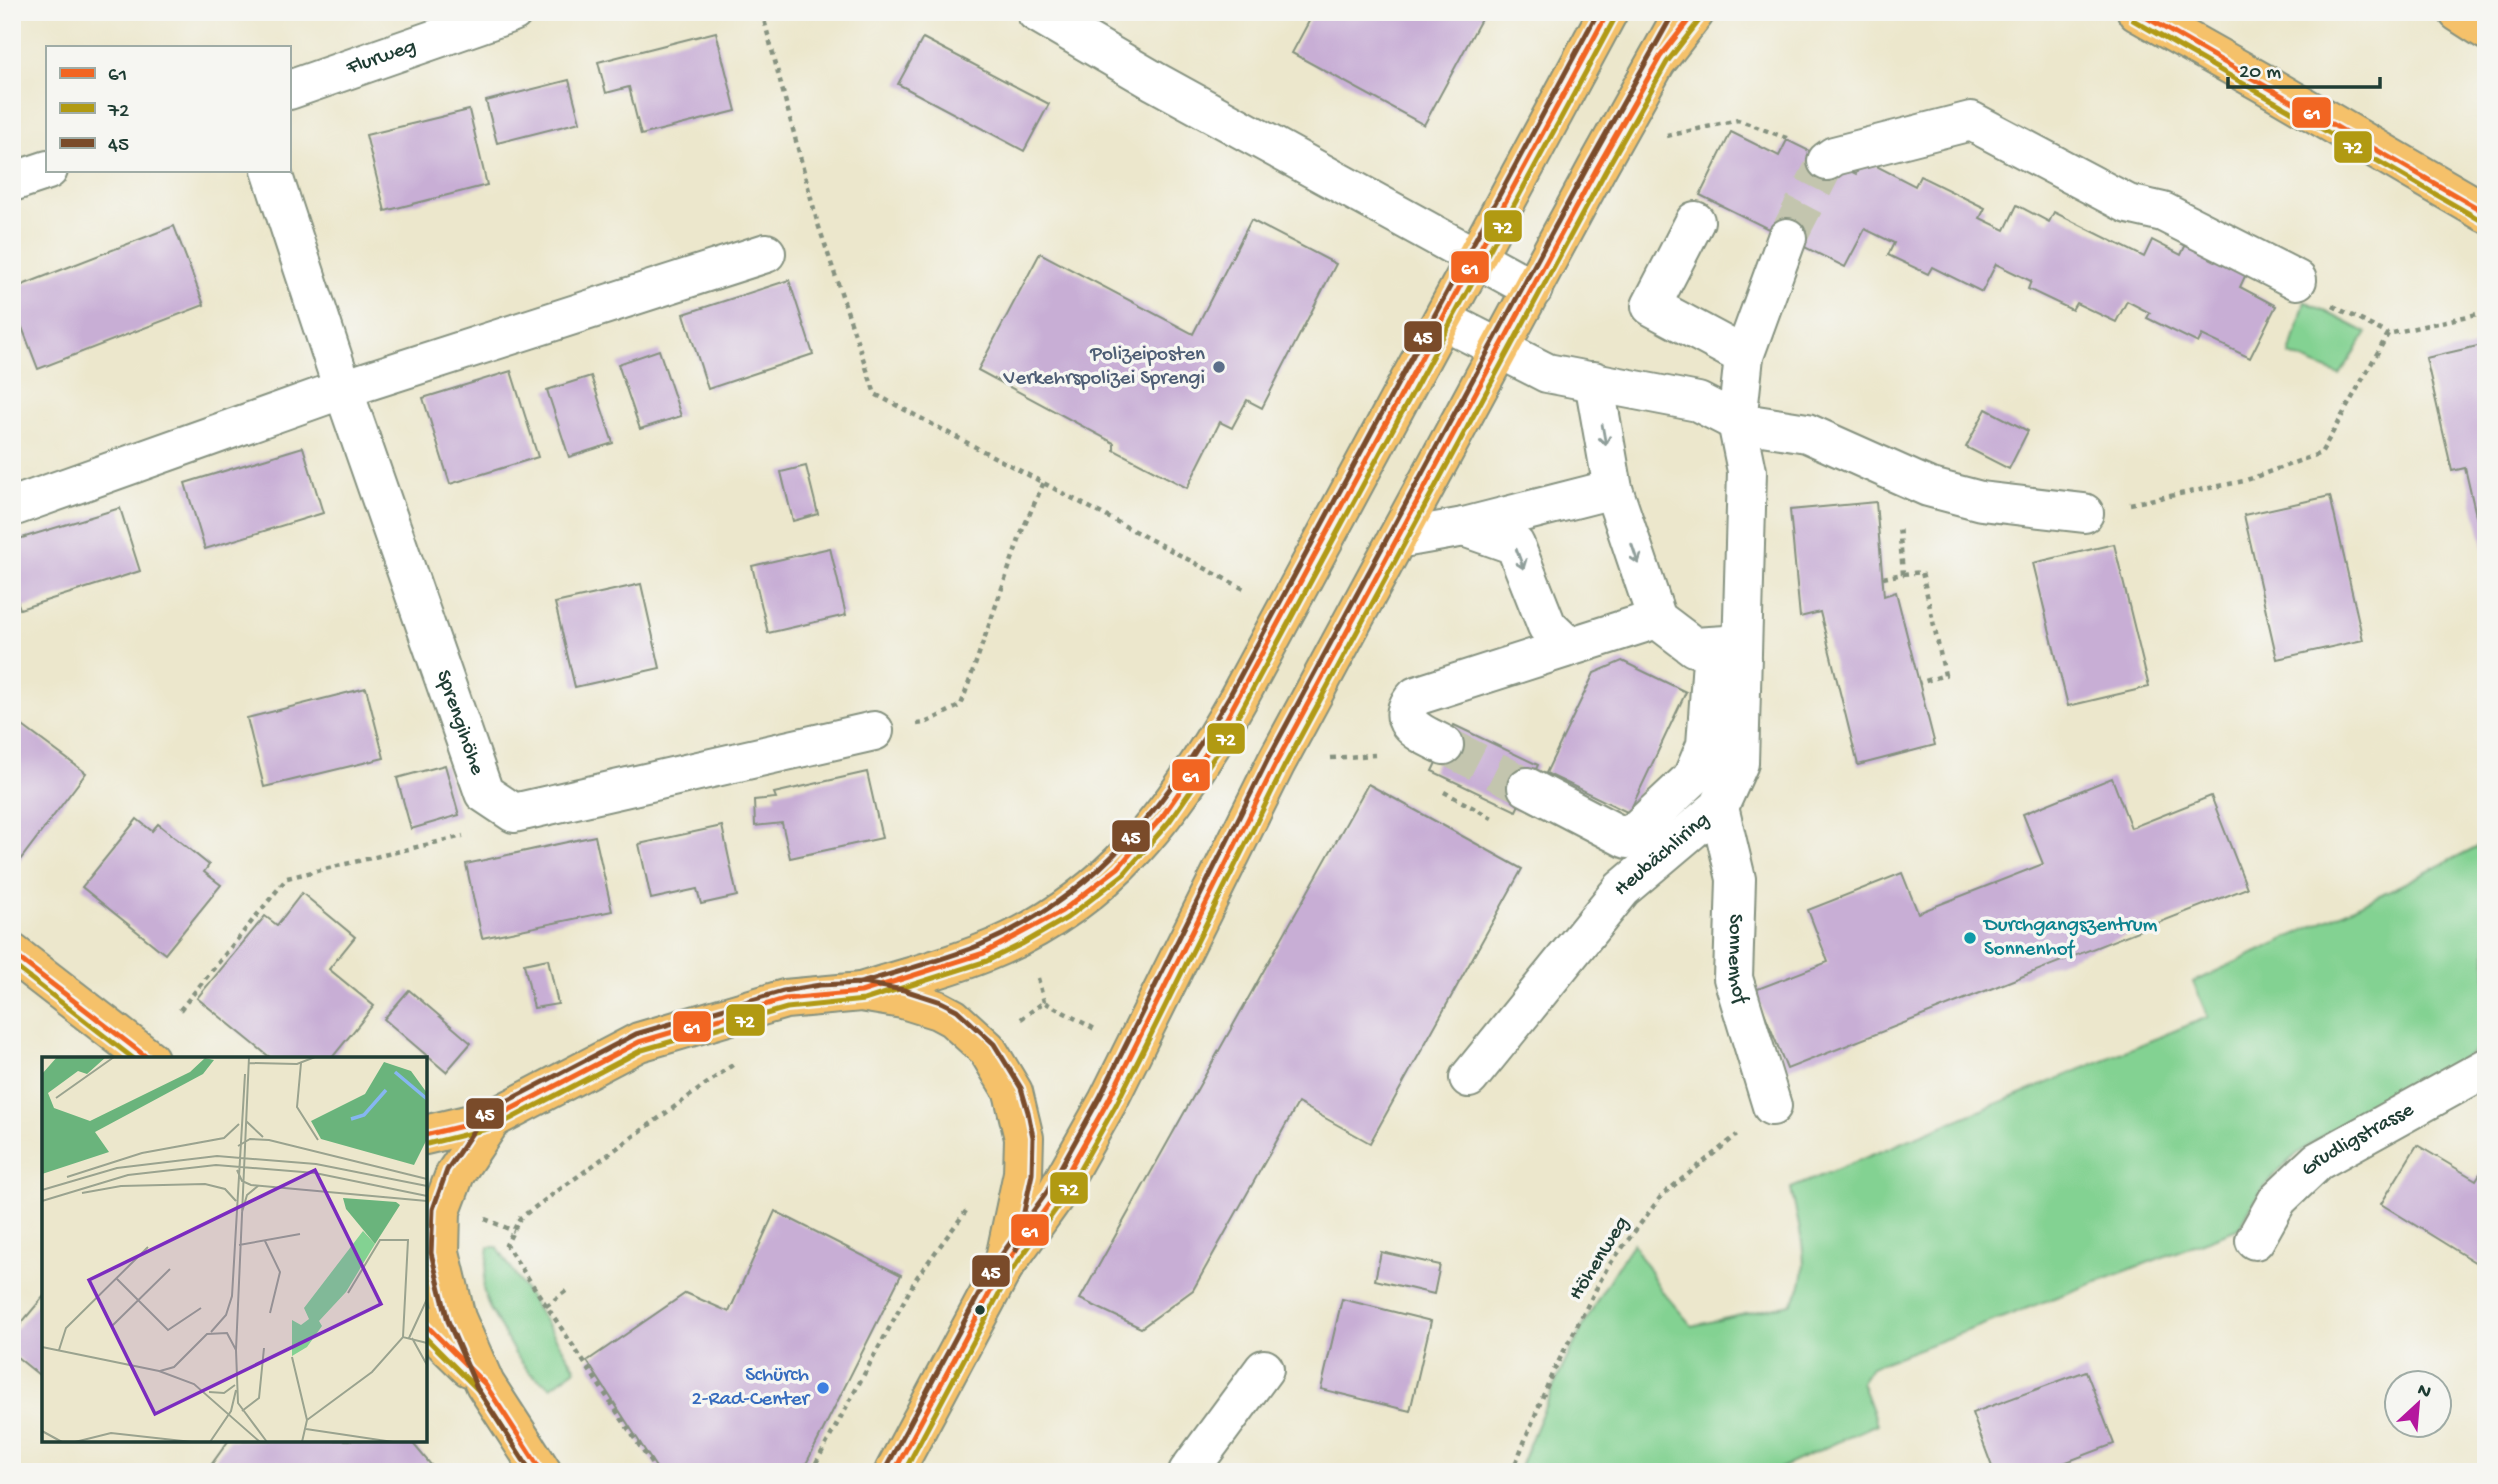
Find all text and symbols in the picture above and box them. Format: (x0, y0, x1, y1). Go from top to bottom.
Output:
street label: Flurweg (343, 34, 420, 82)
legend (46, 46, 290, 172)
scale bar (2228, 46, 2381, 90)
text: 20 m (2239, 61, 2281, 86)
text: 61 (108, 64, 127, 89)
line badge: 61 (2291, 96, 2332, 129)
text: 72 (107, 100, 129, 125)
text: 61 (2303, 104, 2321, 127)
line badge: 72 (2333, 130, 2373, 164)
text: 45 (108, 134, 129, 159)
text: 72 (2342, 138, 2363, 161)
line badge: 72 (1483, 209, 1523, 243)
text: 72 (1492, 218, 1513, 241)
line badge: 61 (1450, 250, 1490, 284)
text: 61 (1461, 259, 1479, 282)
line badge: 45 (1403, 320, 1443, 353)
text: 45 (1413, 328, 1432, 351)
place label: Polizeiposten Verkehrspolizei Sprengi (1003, 343, 1205, 392)
marker: Polizeiposten Verkehrspolizei Sprengi (1211, 359, 1227, 375)
one-way arrow (1597, 423, 1611, 446)
one-way arrow (1630, 542, 1642, 564)
one-way arrow (1515, 547, 1528, 569)
street label: Sprengihöhe (430, 667, 490, 779)
line badge: 72 (1206, 722, 1246, 755)
text: 72 (1215, 730, 1236, 753)
line badge: 61 (1171, 758, 1211, 792)
text: 61 (1182, 767, 1200, 790)
street label: Heubächliring (1610, 808, 1715, 902)
line badge: 45 (1111, 819, 1151, 853)
text: 45 (1121, 828, 1140, 851)
street label: Sonnenhof (1720, 914, 1753, 1008)
place label: Durchgangszentrum Sonnenhof (1982, 914, 2158, 963)
marker: Durchgangszentrum Sonnenhof (1962, 930, 1978, 946)
line badge: 72 (725, 1003, 766, 1037)
line badge: 61 (672, 1010, 712, 1043)
text: 72 (734, 1012, 755, 1035)
text: 61 (683, 1018, 701, 1041)
inset map (42, 1057, 427, 1442)
line badge: 45 (465, 1097, 505, 1130)
street label: Grudligstrasse (2296, 1097, 2419, 1182)
text: 45 (475, 1105, 494, 1128)
line badge: 72 (1049, 1171, 1089, 1205)
text: 72 (1058, 1180, 1079, 1203)
street label: Höhenweg (1564, 1212, 1636, 1306)
line badge: 61 (1010, 1213, 1050, 1247)
text: 61 (1021, 1222, 1039, 1245)
line badge: 45 (971, 1254, 1011, 1288)
text: 45 (981, 1263, 1000, 1286)
unlabelled marker (973, 1303, 987, 1317)
place label: Schürch 2-Rad-Center (692, 1364, 811, 1413)
north arrow (2382, 1368, 2452, 1438)
text: N (2413, 1379, 2435, 1405)
marker: Schürch 2-Rad-Center (815, 1380, 831, 1396)

